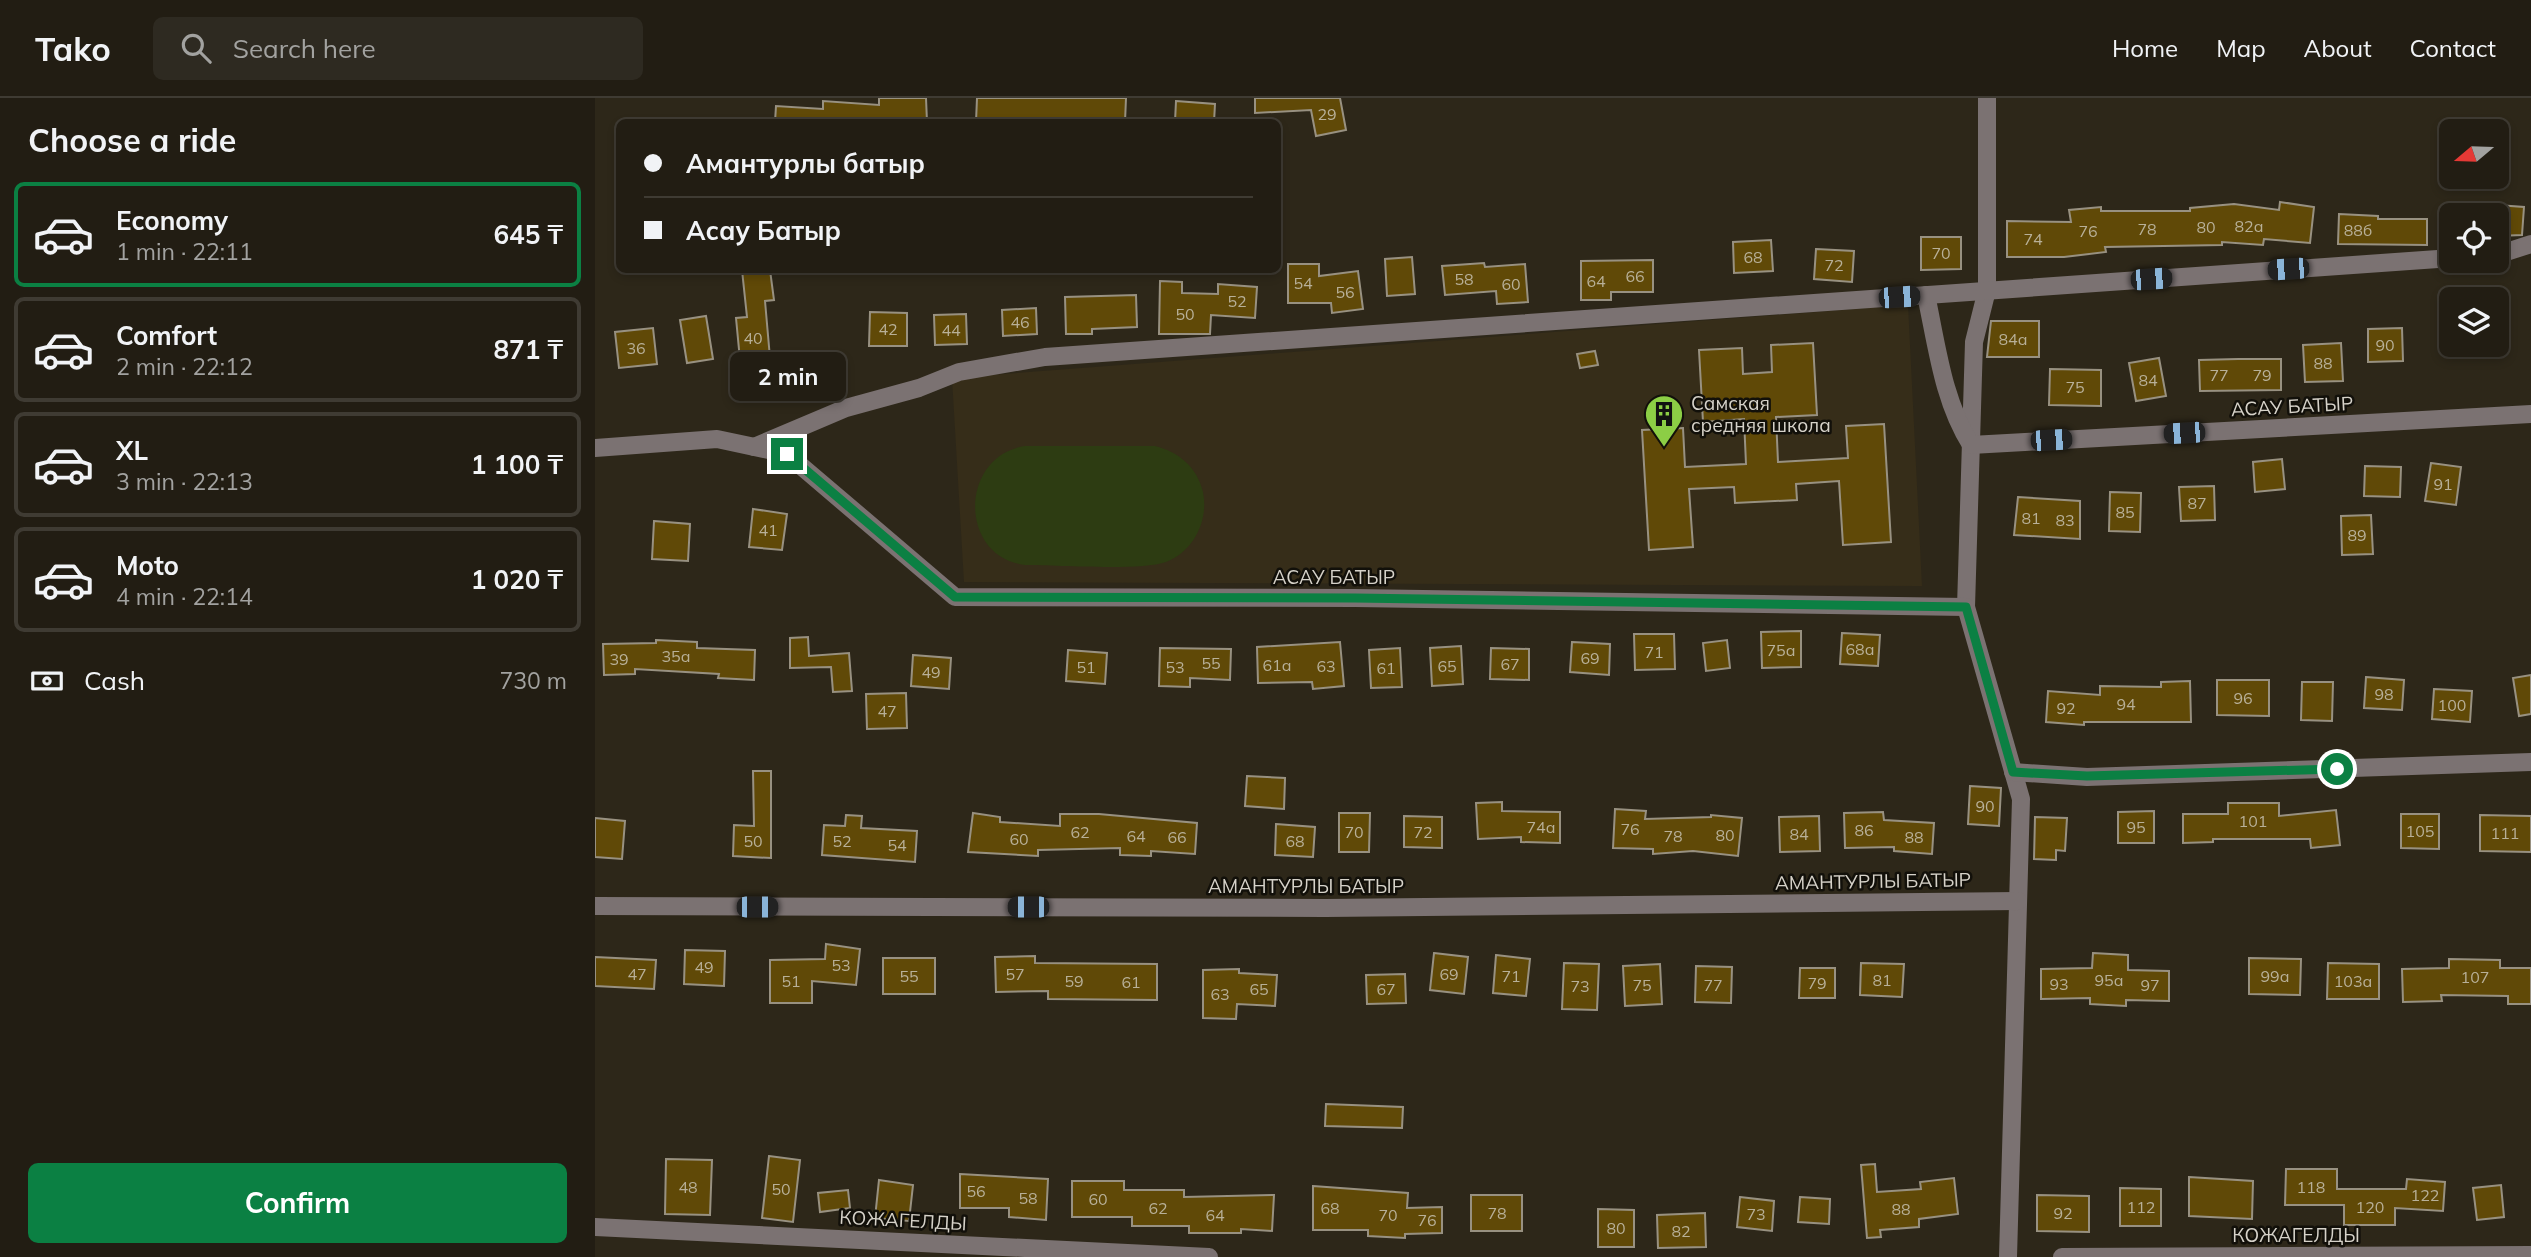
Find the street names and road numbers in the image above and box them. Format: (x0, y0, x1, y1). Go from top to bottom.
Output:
street label: АСАУ БАТЫР (2230, 391, 2354, 421)
street label: АСАУ БАТЫР (1273, 565, 1395, 589)
street label: АМАНТУРЛЫ БАТЫР (1775, 867, 1971, 895)
street label: АМАНТУРЛЫ БАТЫР (1208, 874, 1404, 898)
street label: КОЖАГЕЛДЫ (839, 1205, 967, 1235)
street label: КОЖАГЕЛДЫ (2232, 1223, 2360, 1247)

